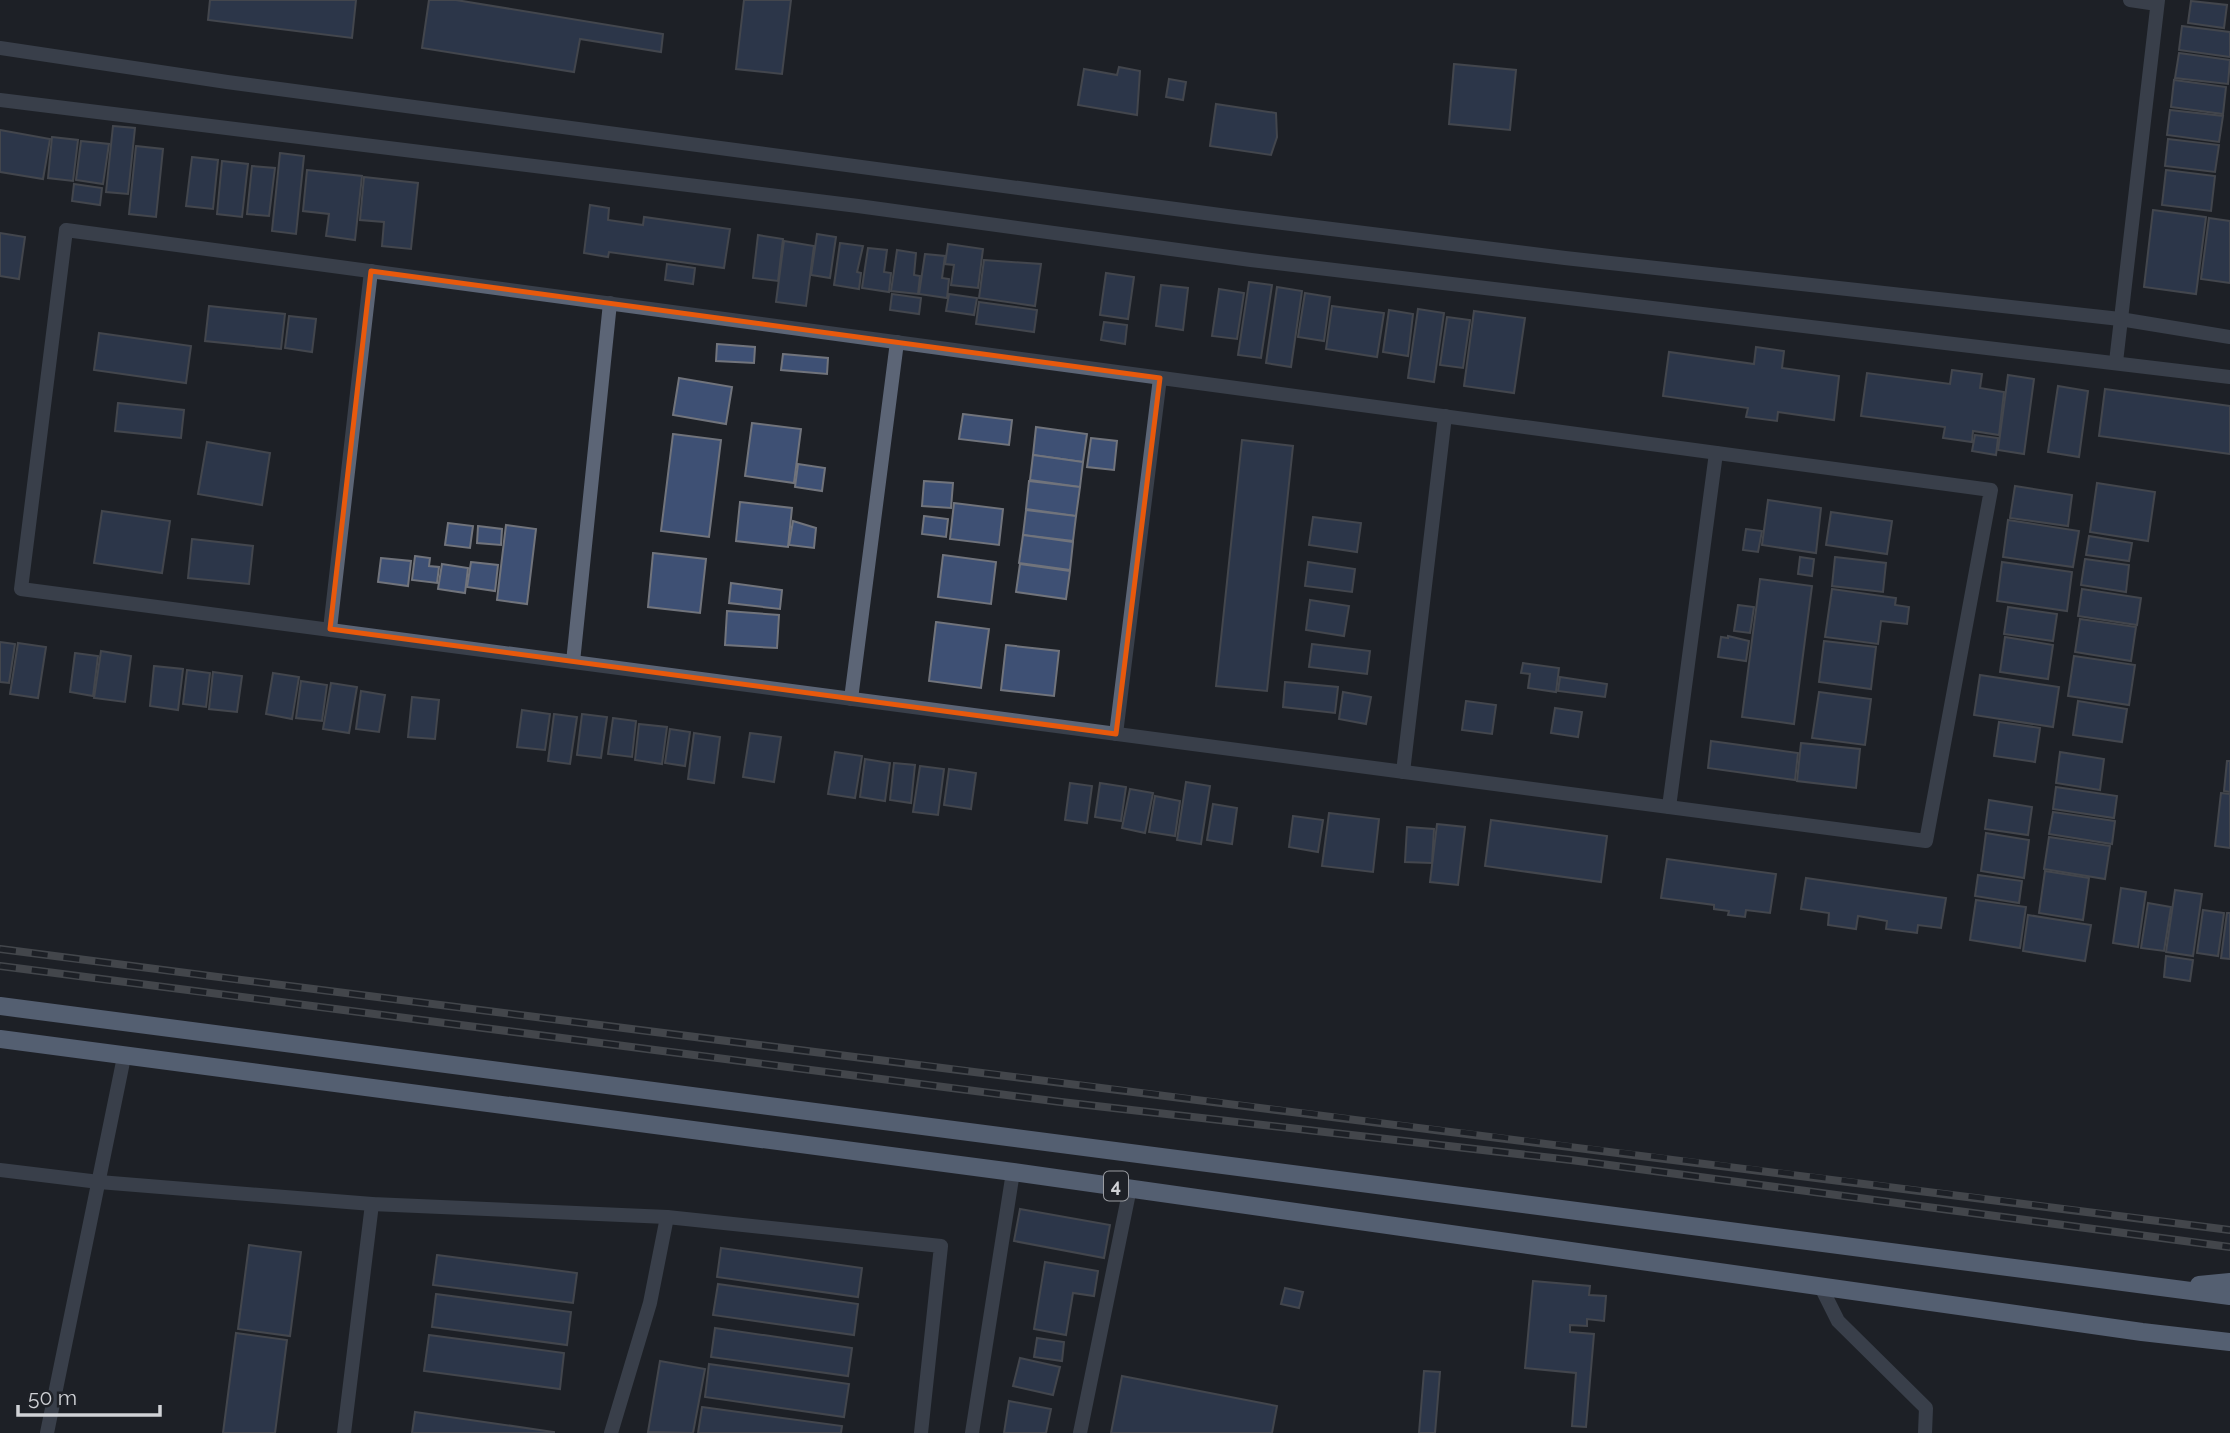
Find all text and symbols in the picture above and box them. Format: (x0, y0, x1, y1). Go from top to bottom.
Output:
road number: 4 (1104, 1171, 1128, 1200)
scale bar (18, 1374, 159, 1418)
text: 50 m (28, 1385, 77, 1410)

